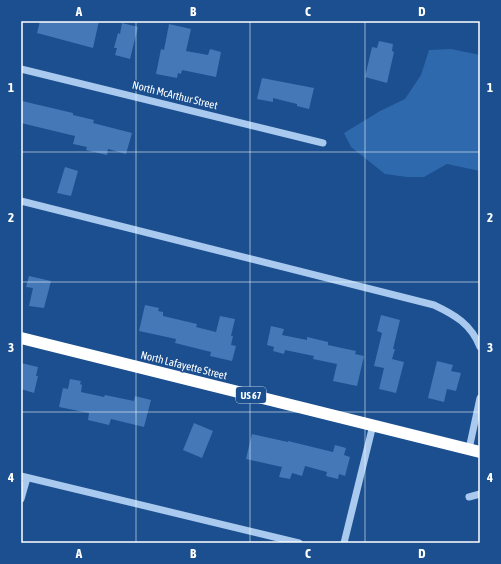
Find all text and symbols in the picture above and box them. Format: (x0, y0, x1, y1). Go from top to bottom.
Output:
text: A (75, 4, 83, 19)
text: B (190, 4, 197, 19)
text: C (305, 4, 311, 19)
text: D (418, 4, 426, 19)
street label: North McArthur Street (131, 79, 219, 111)
text: 1 (8, 80, 14, 95)
text: 1 (487, 80, 493, 95)
text: 2 (8, 210, 14, 225)
text: 2 (487, 210, 493, 225)
text: 3 (8, 340, 14, 355)
text: 3 (487, 340, 493, 355)
street label: North Lafayette Street (140, 348, 228, 382)
road number: US 67 (236, 387, 266, 403)
text: 4 (7, 470, 14, 485)
text: 4 (486, 470, 493, 485)
text: A (75, 546, 83, 561)
text: B (190, 546, 197, 561)
text: C (305, 546, 311, 561)
text: D (418, 546, 426, 561)

